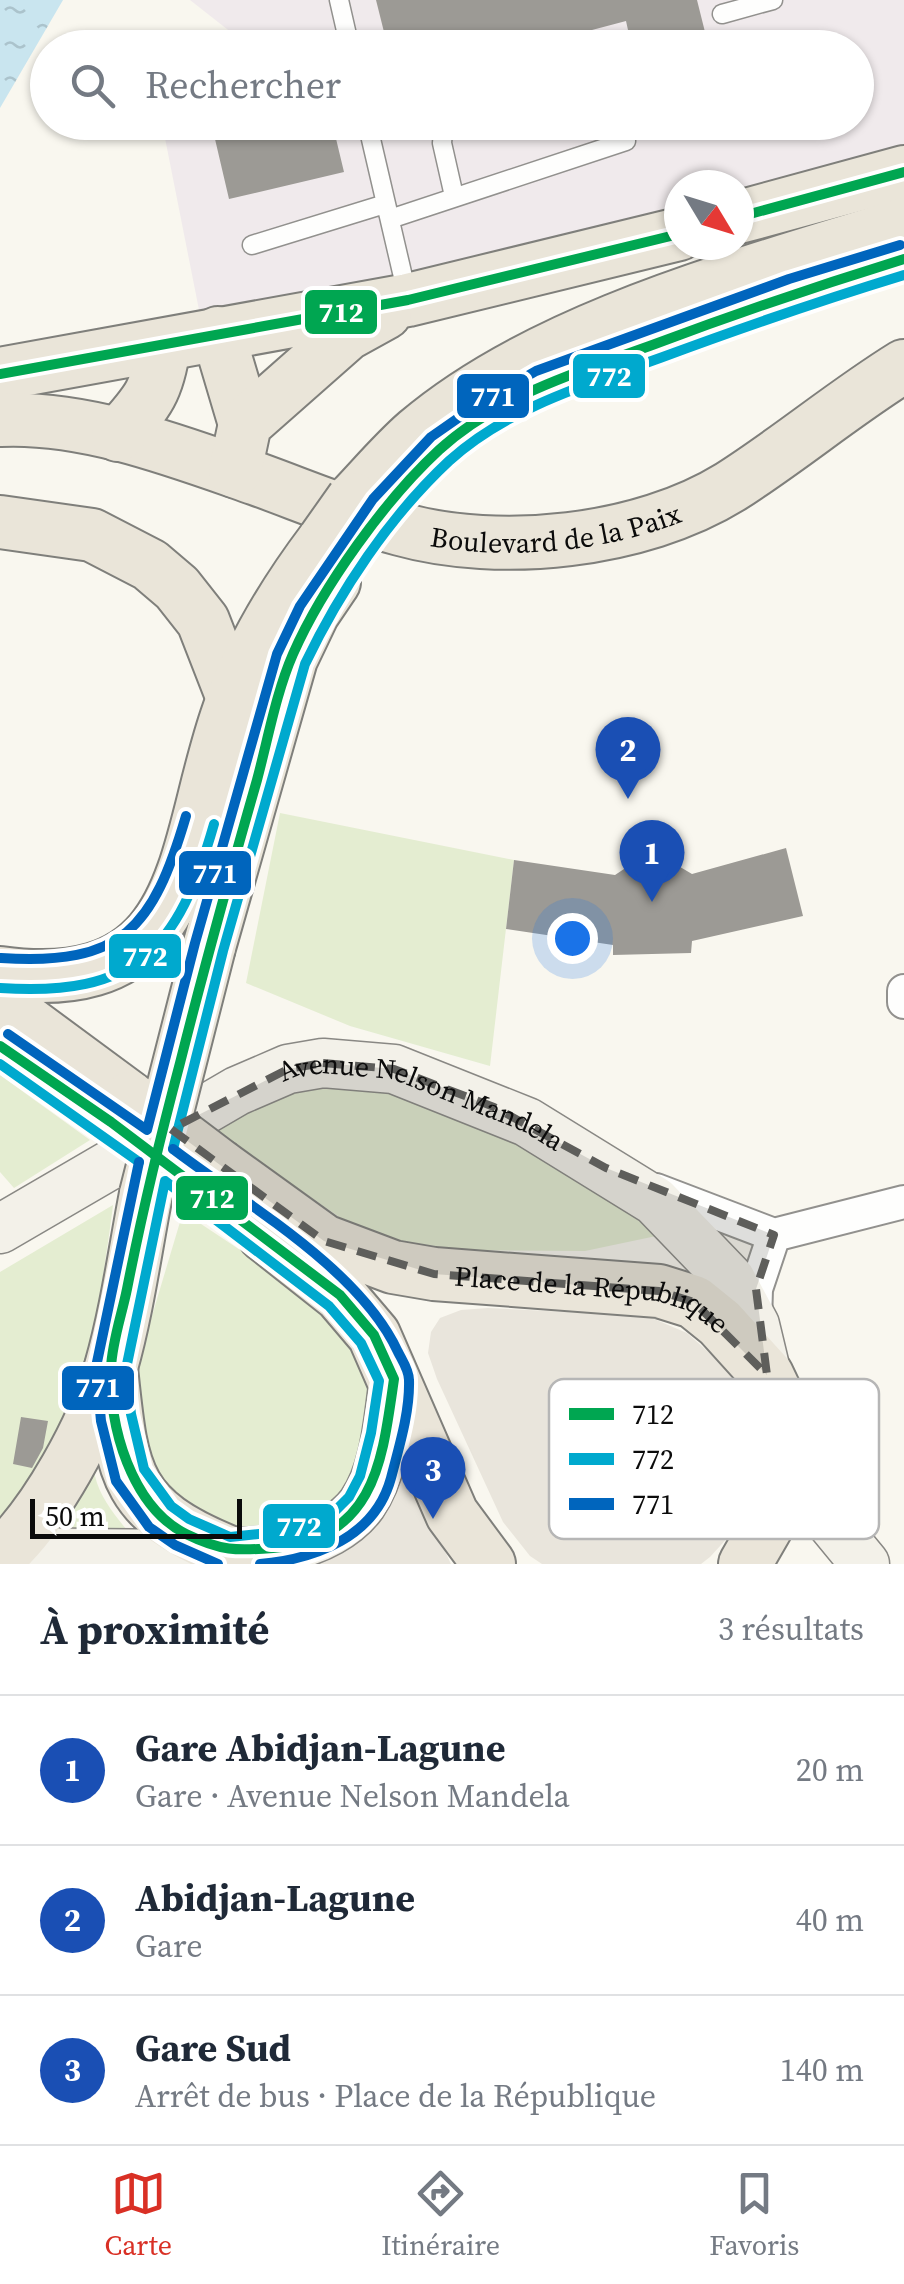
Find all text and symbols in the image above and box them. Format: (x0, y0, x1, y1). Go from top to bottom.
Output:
search box (30, 30, 874, 140)
icon: search (65, 58, 120, 113)
text: Rechercher (145, 59, 341, 111)
north arrow (664, 170, 754, 260)
line badge: 712 (303, 288, 379, 336)
text: 712 (318, 293, 364, 331)
line badge: 772 (571, 352, 647, 400)
text: 772 (586, 357, 632, 395)
line badge: 771 (455, 372, 531, 420)
text: 771 (470, 377, 516, 415)
street label: Boulevard de la Paix (428, 494, 686, 562)
pin: 2 (596, 716, 660, 799)
pin: 1 (620, 820, 684, 902)
line badge: 771 (177, 849, 253, 897)
text: 771 (192, 854, 238, 892)
your location (547, 913, 598, 964)
line badge: 772 (107, 932, 183, 980)
text: 772 (122, 937, 168, 975)
street label: Avenue Nelson Mandela (271, 1044, 572, 1160)
line badge: 712 (174, 1174, 250, 1222)
text: 712 (189, 1179, 235, 1217)
street label: Place de la République (453, 1257, 737, 1342)
line badge: 771 (60, 1364, 136, 1412)
text: 771 (75, 1368, 121, 1406)
legend (549, 1379, 879, 1539)
text: 712 (632, 1395, 674, 1433)
pin: 3 (400, 1436, 466, 1519)
text: 772 (632, 1440, 674, 1478)
text: 771 (632, 1485, 674, 1523)
scale bar (30, 1494, 242, 1538)
text: 50 m (45, 1497, 105, 1535)
line badge: 772 (261, 1502, 337, 1550)
text: 772 (276, 1507, 322, 1545)
text: À proximité (40, 1600, 269, 1658)
text: 3 résultats (718, 1607, 864, 1651)
text: Gare Abidjan-Lagune (135, 1722, 506, 1774)
text: 1 (64, 1748, 81, 1792)
text: 20 m (796, 1748, 864, 1792)
text: Gare · Avenue Nelson Mandela (135, 1774, 570, 1818)
text: Abidjan-Lagune (135, 1872, 415, 1924)
text: 2 (64, 1898, 81, 1942)
text: 40 m (796, 1898, 864, 1942)
text: Gare (135, 1924, 203, 1968)
text: Gare Sud (135, 2022, 291, 2074)
text: 3 (64, 2048, 81, 2092)
text: 140 m (780, 2048, 864, 2092)
text: Arrêt de bus · Place de la République (135, 2074, 656, 2118)
tab: Carte (105, 2166, 172, 2264)
tab: Itinéraire (381, 2166, 500, 2264)
tab: Favoris (709, 2166, 799, 2264)

